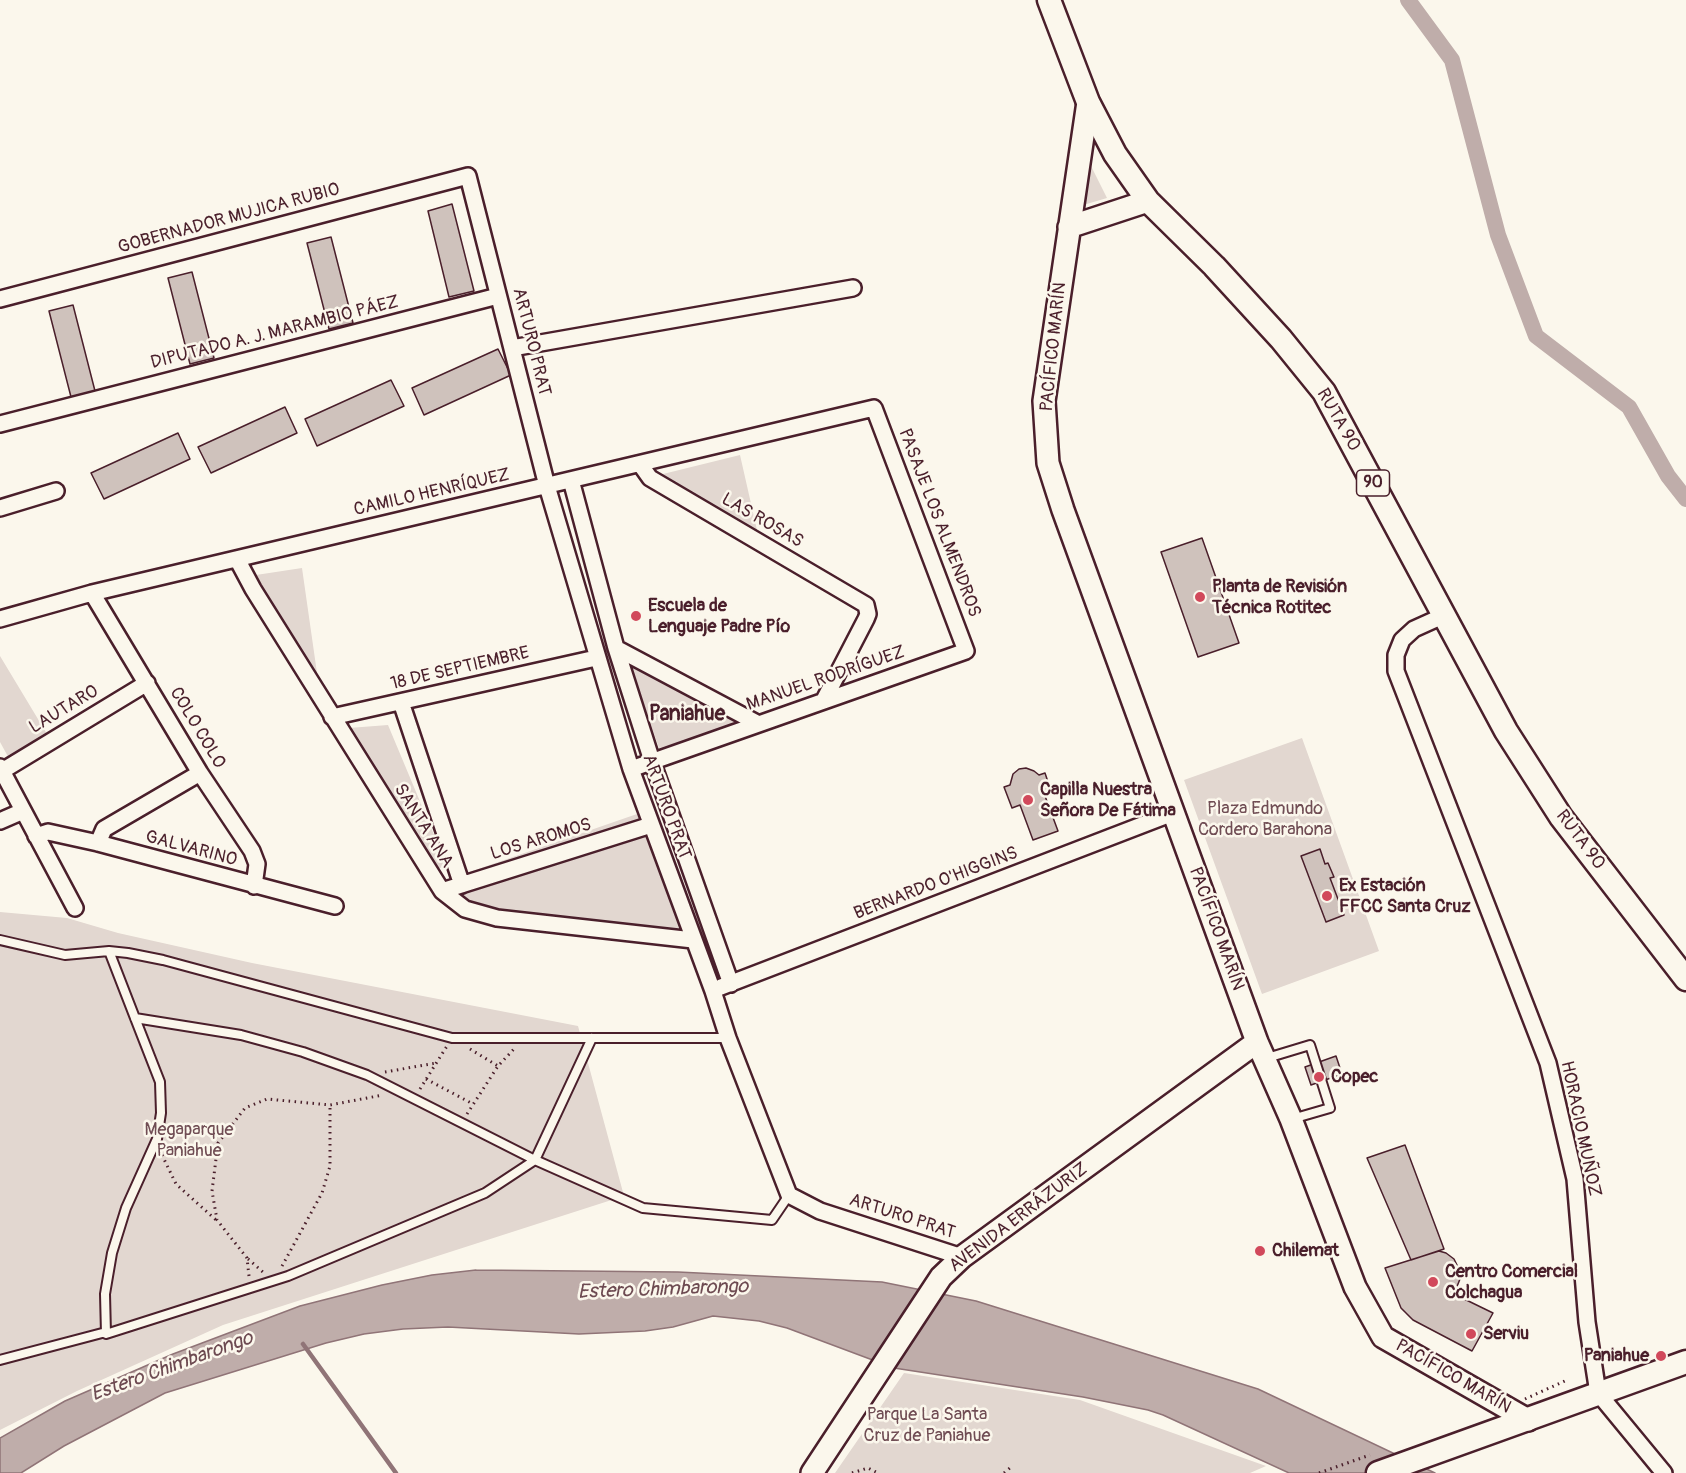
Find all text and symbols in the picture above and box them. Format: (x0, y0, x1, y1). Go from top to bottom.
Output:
street label: GOBERNADOR MUJICA RUBIO (116, 179, 342, 259)
street label: PACÍFICO MARÍN (1036, 281, 1072, 413)
street label: ARTURO PRAT (507, 286, 555, 398)
street label: DIPUTADO A. J. MARAMBIO PÁEZ (149, 292, 401, 374)
street label: RUTA 90 (1311, 385, 1365, 455)
street label: PASAJE LOS ALMENDROS (893, 426, 985, 620)
street label: CAMILO HENRÍQUEZ (352, 465, 512, 521)
road number: 90 (1356, 470, 1390, 496)
street label: LAS ROSAS (717, 489, 807, 553)
place label: Planta de Revisión Técnica Rotitec (1212, 576, 1347, 618)
marker: Planta de Revisión Técnica Rotitec (1193, 590, 1207, 604)
place label: Escuela de Lenguaje Padre Pío (648, 595, 790, 638)
marker: Escuela de Lenguaje Padre Pío (629, 609, 643, 623)
street label: MANUEL RODRÍGUEZ (744, 642, 908, 716)
street label: 18 DE SEPTIEMBRE (389, 643, 531, 695)
street label: LAUTARO (26, 681, 102, 739)
street label: COLO COLO (164, 684, 230, 772)
district label: Paniahue (649, 702, 725, 728)
street label: ARTURO PRAT (637, 751, 695, 863)
place label: Capilla Nuestra Señora De Fátima (1040, 779, 1176, 822)
street label: SANTA ANA (389, 780, 457, 872)
marker: Capilla Nuestra Señora De Fátima (1021, 793, 1035, 807)
park label: Plaza Edmundo Cordero Barahona (1198, 798, 1332, 840)
street label: RUTA 90 (1551, 806, 1609, 874)
street label: LOS AROMOS (488, 814, 594, 866)
street label: GALVARINO (143, 826, 239, 872)
street label: BERNARDO O'HIGGINS (851, 843, 1021, 925)
street label: PACÍFICO MARÍN (1184, 864, 1248, 994)
place label: Ex Estación FFCC Santa Cruz (1339, 875, 1471, 918)
marker: Ex Estación FFCC Santa Cruz (1320, 889, 1334, 903)
street label: HORACIO MUÑOZ (1555, 1059, 1605, 1199)
place label: Copec (1331, 1066, 1378, 1088)
marker: Copec (1312, 1070, 1326, 1084)
park label: Megaparque Paniahue (145, 1119, 233, 1162)
street label: AVENIDA ERRÁZURIZ (945, 1159, 1093, 1277)
street label: ARTURO PRAT (846, 1190, 958, 1244)
place label: Chilemat (1272, 1240, 1339, 1262)
marker: Chilemat (1253, 1244, 1267, 1258)
place label: Centro Comercial Colchagua (1445, 1261, 1578, 1304)
water label: Estero Chimbarongo (577, 1275, 749, 1305)
marker: Centro Comercial Colchagua (1426, 1275, 1440, 1289)
place label: Serviu (1483, 1323, 1529, 1345)
water label: Estero Chimbarongo (88, 1327, 256, 1407)
marker: Serviu (1464, 1327, 1478, 1341)
street label: PACÍFICO MARÍN (1391, 1335, 1515, 1419)
place label: Paniahue (1584, 1345, 1649, 1367)
marker: Paniahue (1654, 1349, 1668, 1363)
park label: Parque La Santa Cruz de Paniahue (864, 1404, 990, 1446)

